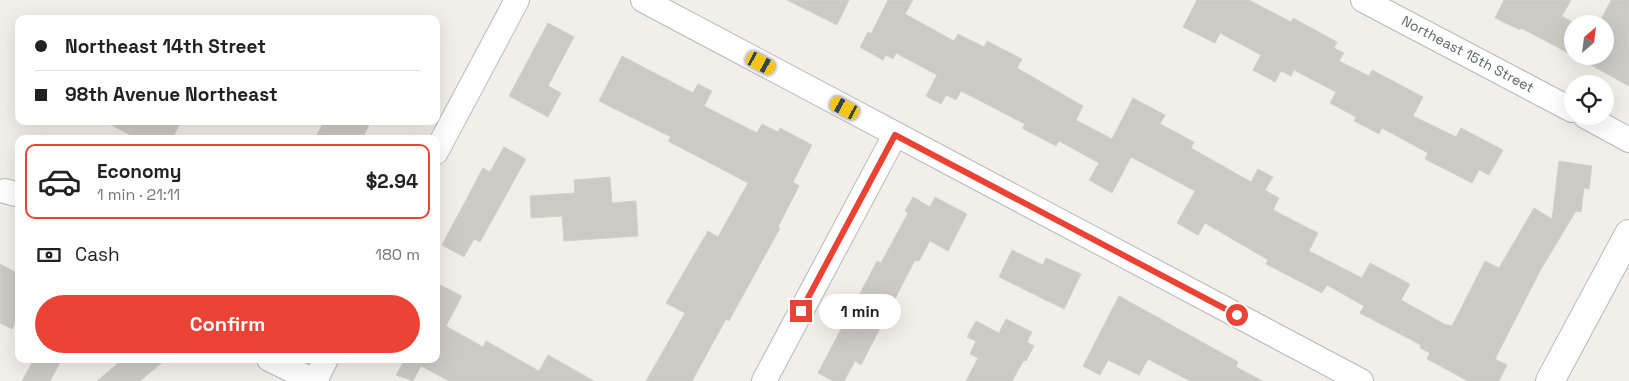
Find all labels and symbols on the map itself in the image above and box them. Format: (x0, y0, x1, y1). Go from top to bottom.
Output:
street label: Northeast 15th Street (1399, 11, 1537, 97)
north arrow (1564, 15, 1614, 65)
car (744, 49, 777, 77)
car (828, 94, 861, 122)
callout: 1 min (818, 294, 901, 328)
route end (790, 300, 812, 322)
route start (1226, 304, 1248, 326)

